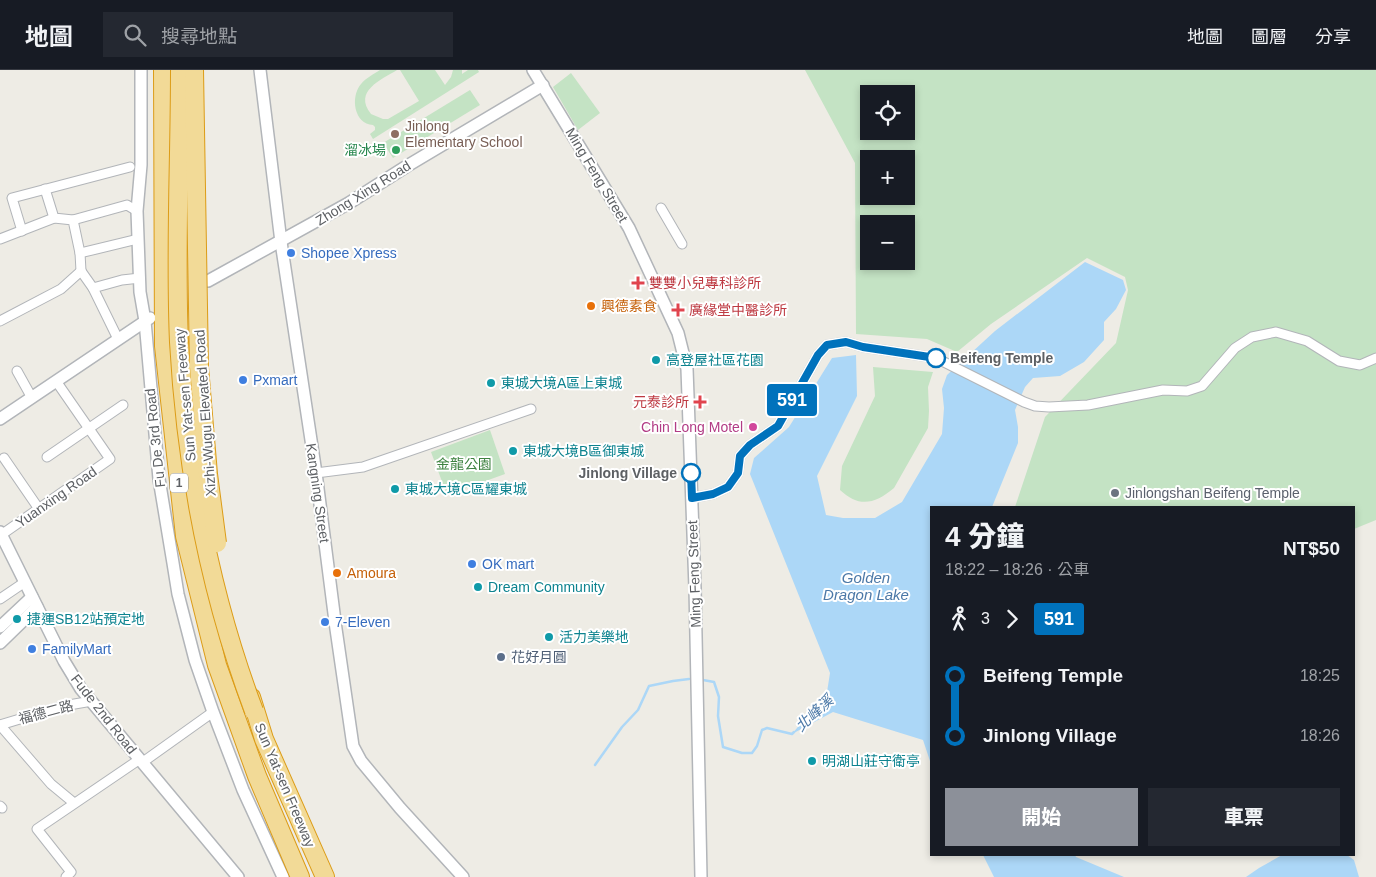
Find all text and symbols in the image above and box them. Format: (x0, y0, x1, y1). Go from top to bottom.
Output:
search box (103, 12, 453, 57)
icon: search (121, 21, 149, 49)
text: 地圖 (25, 23, 73, 50)
text: 搜尋地點 (161, 26, 237, 47)
text: 地圖 (1187, 27, 1223, 47)
text: 圖層 (1251, 27, 1287, 47)
text: 分享 (1315, 27, 1351, 47)
map controls (860, 85, 915, 270)
button: locate (860, 85, 915, 140)
place label: Jinlong Elementary School (405, 118, 523, 150)
street label: Ming Feng Street (562, 125, 632, 225)
marker: Jinlong Elementary School (389, 128, 401, 140)
place label: 溜冰場 (344, 142, 386, 158)
marker: 溜冰場 (390, 144, 402, 156)
button: + (860, 150, 915, 205)
street label: Zhong Xing Road (313, 157, 413, 229)
button: − (860, 215, 915, 270)
place label: Shopee Xpress (301, 245, 397, 261)
marker: Shopee Xpress (285, 247, 297, 259)
place label: 雙雙小兒專科診所 (649, 275, 761, 291)
marker: 雙雙小兒專科診所 (631, 276, 645, 290)
place label: 興德素食 (601, 298, 657, 314)
marker: 興德素食 (585, 300, 597, 312)
place label: 廣緣堂中醫診所 (689, 302, 787, 318)
marker: 廣緣堂中醫診所 (671, 303, 685, 317)
street label: Sun Yat-sen Freeway (171, 328, 199, 462)
street label: Xizhi-Wugu Elevated Road (191, 329, 219, 497)
marker: Beifeng Temple (926, 348, 946, 368)
place label: Beifeng Temple (950, 350, 1053, 366)
place label: 高登屋社區花園 (666, 352, 764, 368)
marker: 高登屋社區花園 (650, 354, 662, 366)
place label: Pxmart (253, 372, 297, 388)
marker: Pxmart (237, 374, 249, 386)
place label: 東城大境A區上東城 (501, 375, 622, 391)
marker: 東城大境A區上東城 (485, 377, 497, 389)
line badge: 591 (763, 384, 821, 416)
street label: Fu De 3rd Road (142, 388, 168, 488)
text: 591 (777, 390, 807, 410)
place label: 元泰診所 (633, 394, 689, 410)
marker: 元泰診所 (693, 395, 707, 409)
place label: Chin Long Motel (641, 419, 743, 435)
marker: Chin Long Motel (747, 421, 759, 433)
street label: Kangning Street (303, 442, 333, 544)
place label: 東城大境B區御東城 (523, 443, 644, 459)
marker: 東城大境B區御東城 (507, 445, 519, 457)
park label: 金龍公園 (436, 456, 492, 472)
street label: Yuanxing Road (13, 463, 99, 531)
marker: Jinlong Village (681, 463, 701, 483)
place label: Jinlong Village (578, 465, 677, 481)
road number: 1 (170, 473, 188, 492)
place label: 東城大境C區耀東城 (405, 481, 527, 497)
marker: 東城大境C區耀東城 (389, 483, 401, 495)
place label: Jinlongshan Beifeng Temple (1125, 485, 1300, 501)
marker: Jinlongshan Beifeng Temple (1109, 487, 1121, 499)
street label: Ming Feng Street (684, 520, 704, 628)
text: 4 分鐘 (945, 521, 1024, 552)
text: NT$50 (1283, 538, 1340, 559)
place label: OK mart (482, 556, 534, 572)
marker: OK mart (466, 558, 478, 570)
text: 18:22 – 18:26 · 公車 (945, 561, 1089, 578)
place label: Amoura (347, 565, 396, 581)
marker: Amoura (331, 567, 343, 579)
water label: Golden Dragon Lake (823, 569, 909, 603)
place label: Dream Community (488, 579, 605, 595)
marker: Dream Community (472, 581, 484, 593)
icon: walk (945, 605, 973, 633)
icon: forward (998, 605, 1026, 633)
text: 591 (1044, 609, 1074, 629)
text: 3 (981, 610, 990, 627)
place label: 捷運SB12站預定地 (27, 611, 145, 627)
marker: 捷運SB12站預定地 (11, 613, 23, 625)
place label: 7-Eleven (335, 614, 390, 630)
marker: 7-Eleven (319, 616, 331, 628)
place label: 活力美樂地 (559, 629, 629, 645)
marker: 活力美樂地 (543, 631, 555, 643)
place label: FamilyMart (42, 641, 111, 657)
marker: FamilyMart (26, 643, 38, 655)
place label: 花好月圓 (511, 649, 567, 665)
marker: 花好月圓 (495, 651, 507, 663)
text: Beifeng Temple (983, 665, 1123, 686)
text: 18:25 (1300, 667, 1340, 684)
street label: Fude 2nd Road (68, 671, 140, 757)
water label: 北峰溪 (792, 690, 838, 735)
street label: 福德二路 (17, 697, 75, 727)
street label: Sun Yat-sen Freeway (252, 721, 318, 849)
text: Jinlong Village (983, 725, 1117, 746)
text: 18:26 (1300, 727, 1340, 744)
place label: 明湖山莊守衛亭 (822, 753, 920, 769)
marker: 明湖山莊守衛亭 (806, 755, 818, 767)
button: 開始 (945, 788, 1138, 846)
button: 車票 (1148, 788, 1340, 846)

